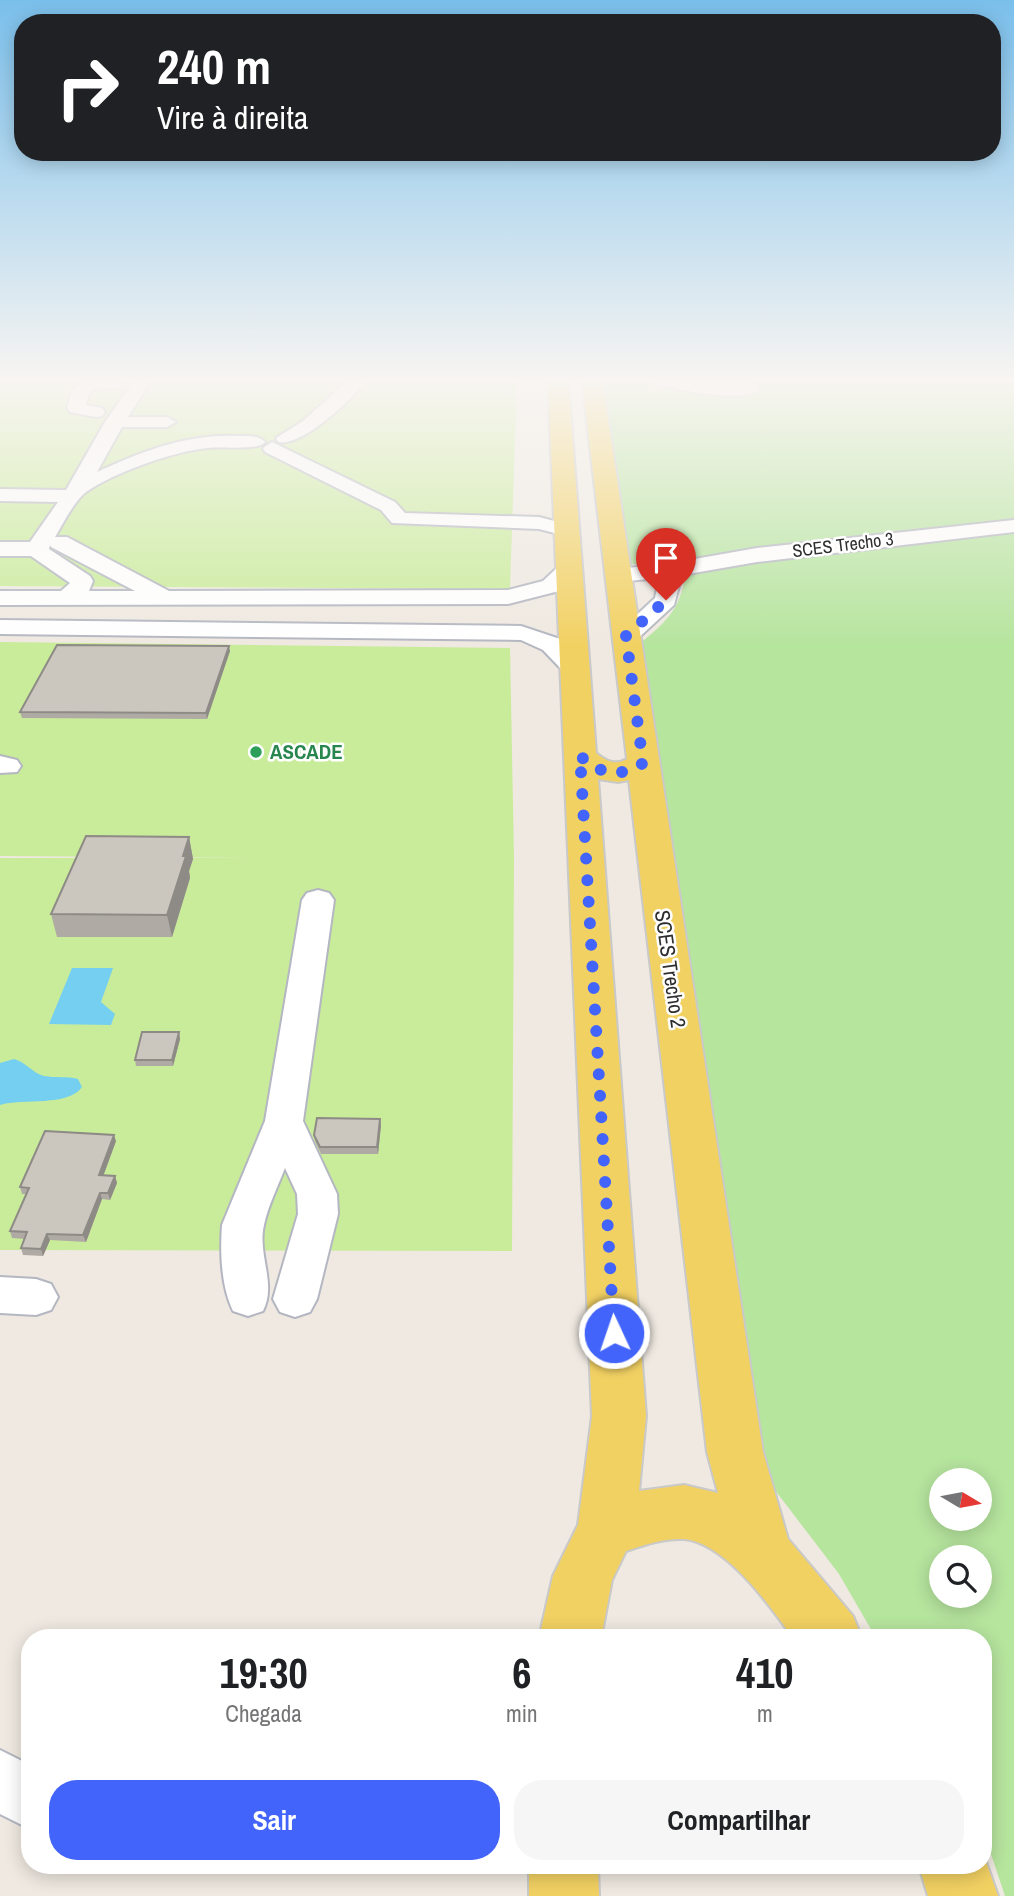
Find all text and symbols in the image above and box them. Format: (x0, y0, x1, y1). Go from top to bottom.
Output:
text: 240 m (157, 33, 271, 99)
icon: right (42, 42, 133, 133)
text: Vire à direita (157, 96, 308, 139)
street label: SCES Trecho 3 (791, 526, 895, 563)
pin (636, 528, 696, 600)
icon: arrive (647, 539, 685, 577)
place label: ASCADE (270, 737, 343, 766)
marker: ASCADE (248, 744, 264, 760)
street label: SCES Trecho 2 (648, 908, 693, 1030)
position arrow (577, 1296, 651, 1370)
north arrow (929, 1468, 992, 1531)
map controls (929, 1468, 992, 1608)
button: search (929, 1545, 992, 1608)
text: 19:30 (220, 1645, 308, 1701)
text: 6 (512, 1645, 531, 1701)
text: 410 (736, 1645, 794, 1701)
text: Chegada (225, 1698, 302, 1729)
text: min (506, 1698, 538, 1729)
text: m (757, 1698, 773, 1729)
button: Sair (49, 1780, 500, 1860)
button: Compartilhar (514, 1780, 964, 1860)

